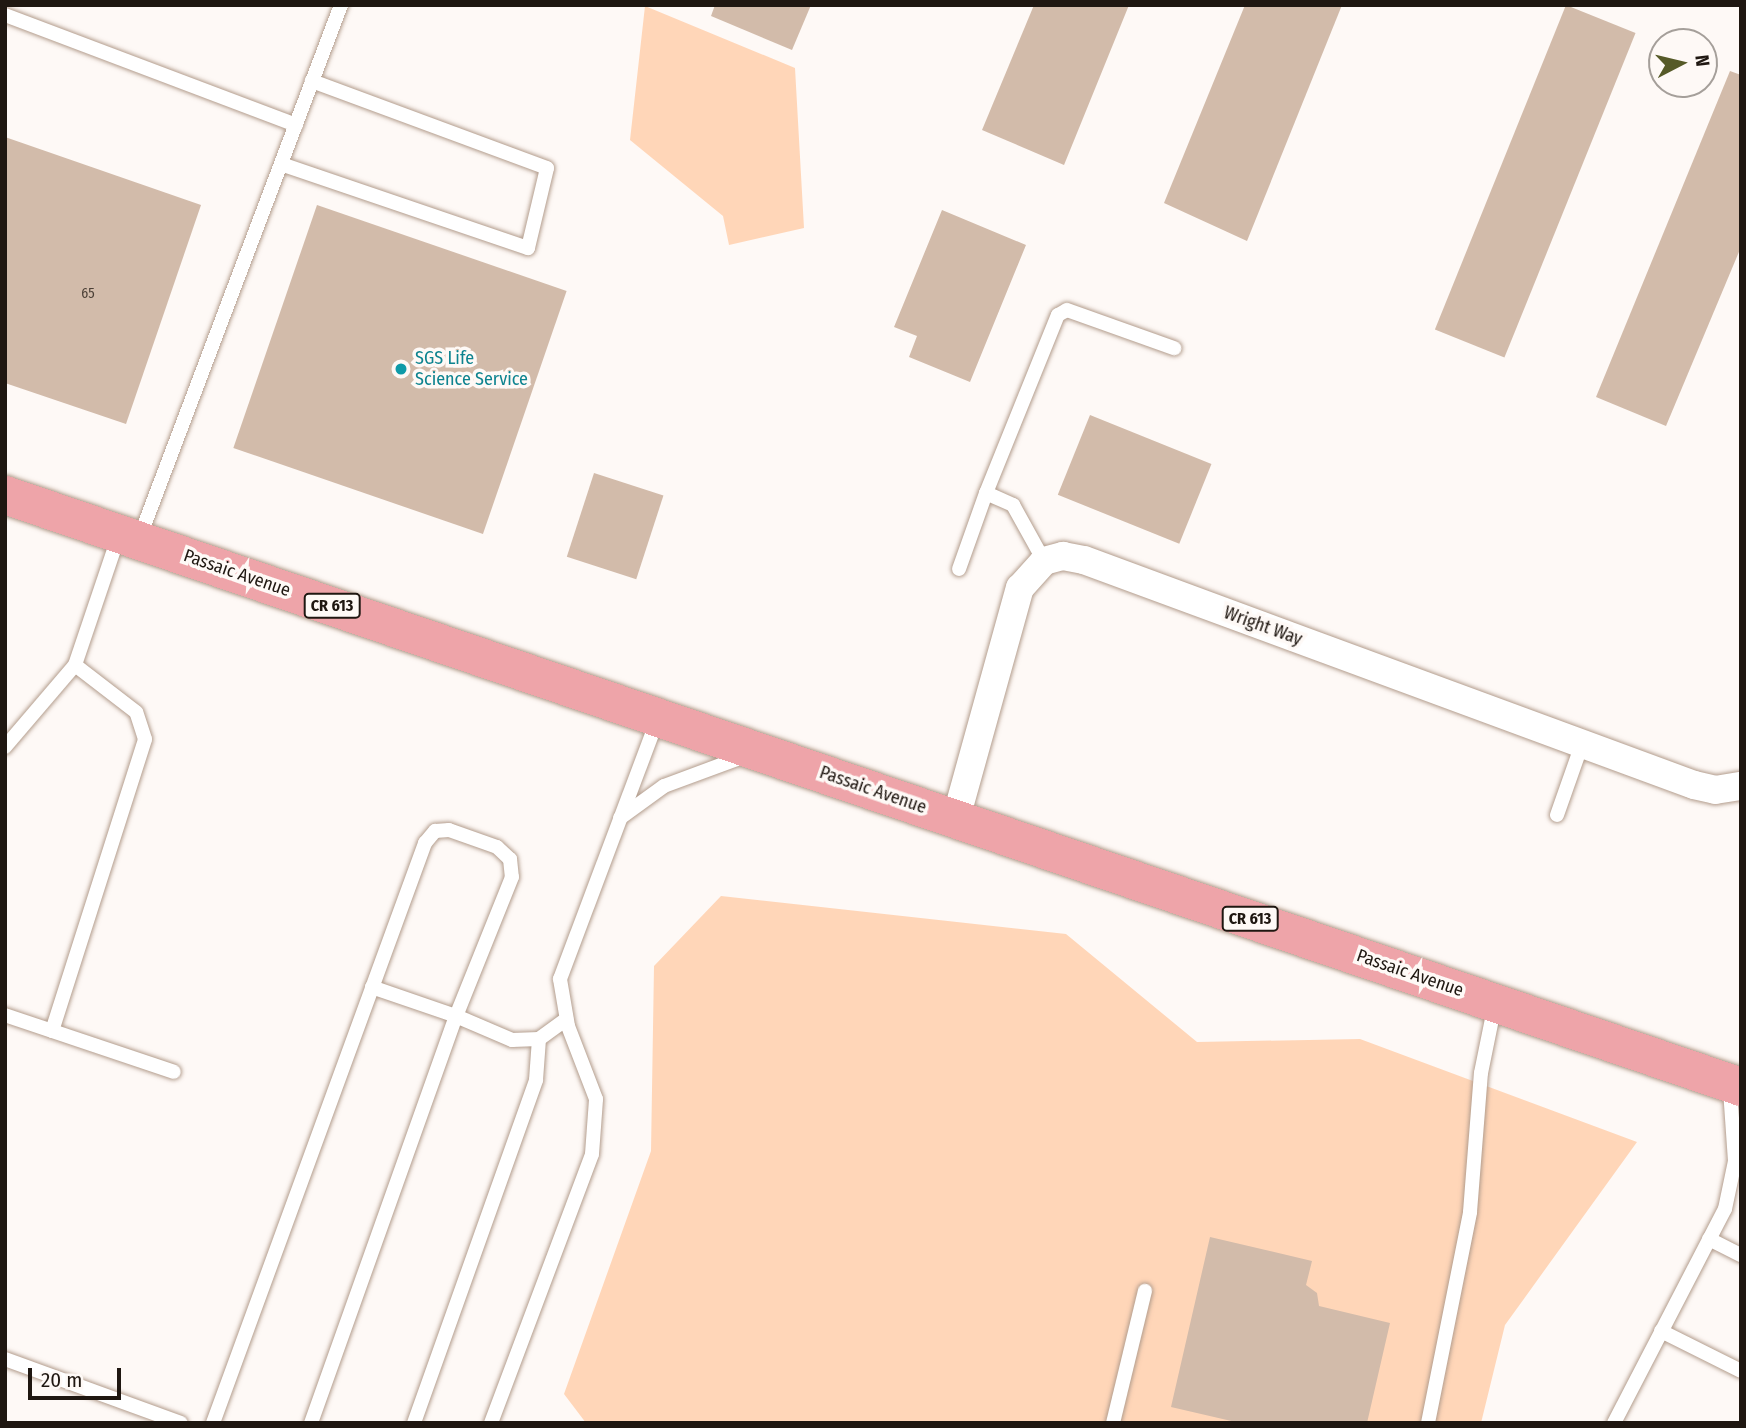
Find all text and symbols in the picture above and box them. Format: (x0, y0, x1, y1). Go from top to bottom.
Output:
north arrow (1648, 28, 1718, 98)
text: N (1690, 54, 1714, 68)
house number: 65 (81, 286, 95, 302)
place label: SGS Life Science Service (415, 348, 528, 390)
marker: SGS Life Science Service (393, 361, 409, 377)
street label: Passaic Avenue (181, 545, 293, 601)
road number: CR 613 (302, 594, 362, 618)
street label: Wright Way (1221, 602, 1305, 650)
street label: Passaic Avenue (817, 762, 929, 818)
road number: CR 613 (1220, 906, 1280, 931)
street label: Passaic Avenue (1354, 945, 1466, 1001)
scale bar (32, 1354, 124, 1398)
text: 20 m (41, 1367, 82, 1393)

